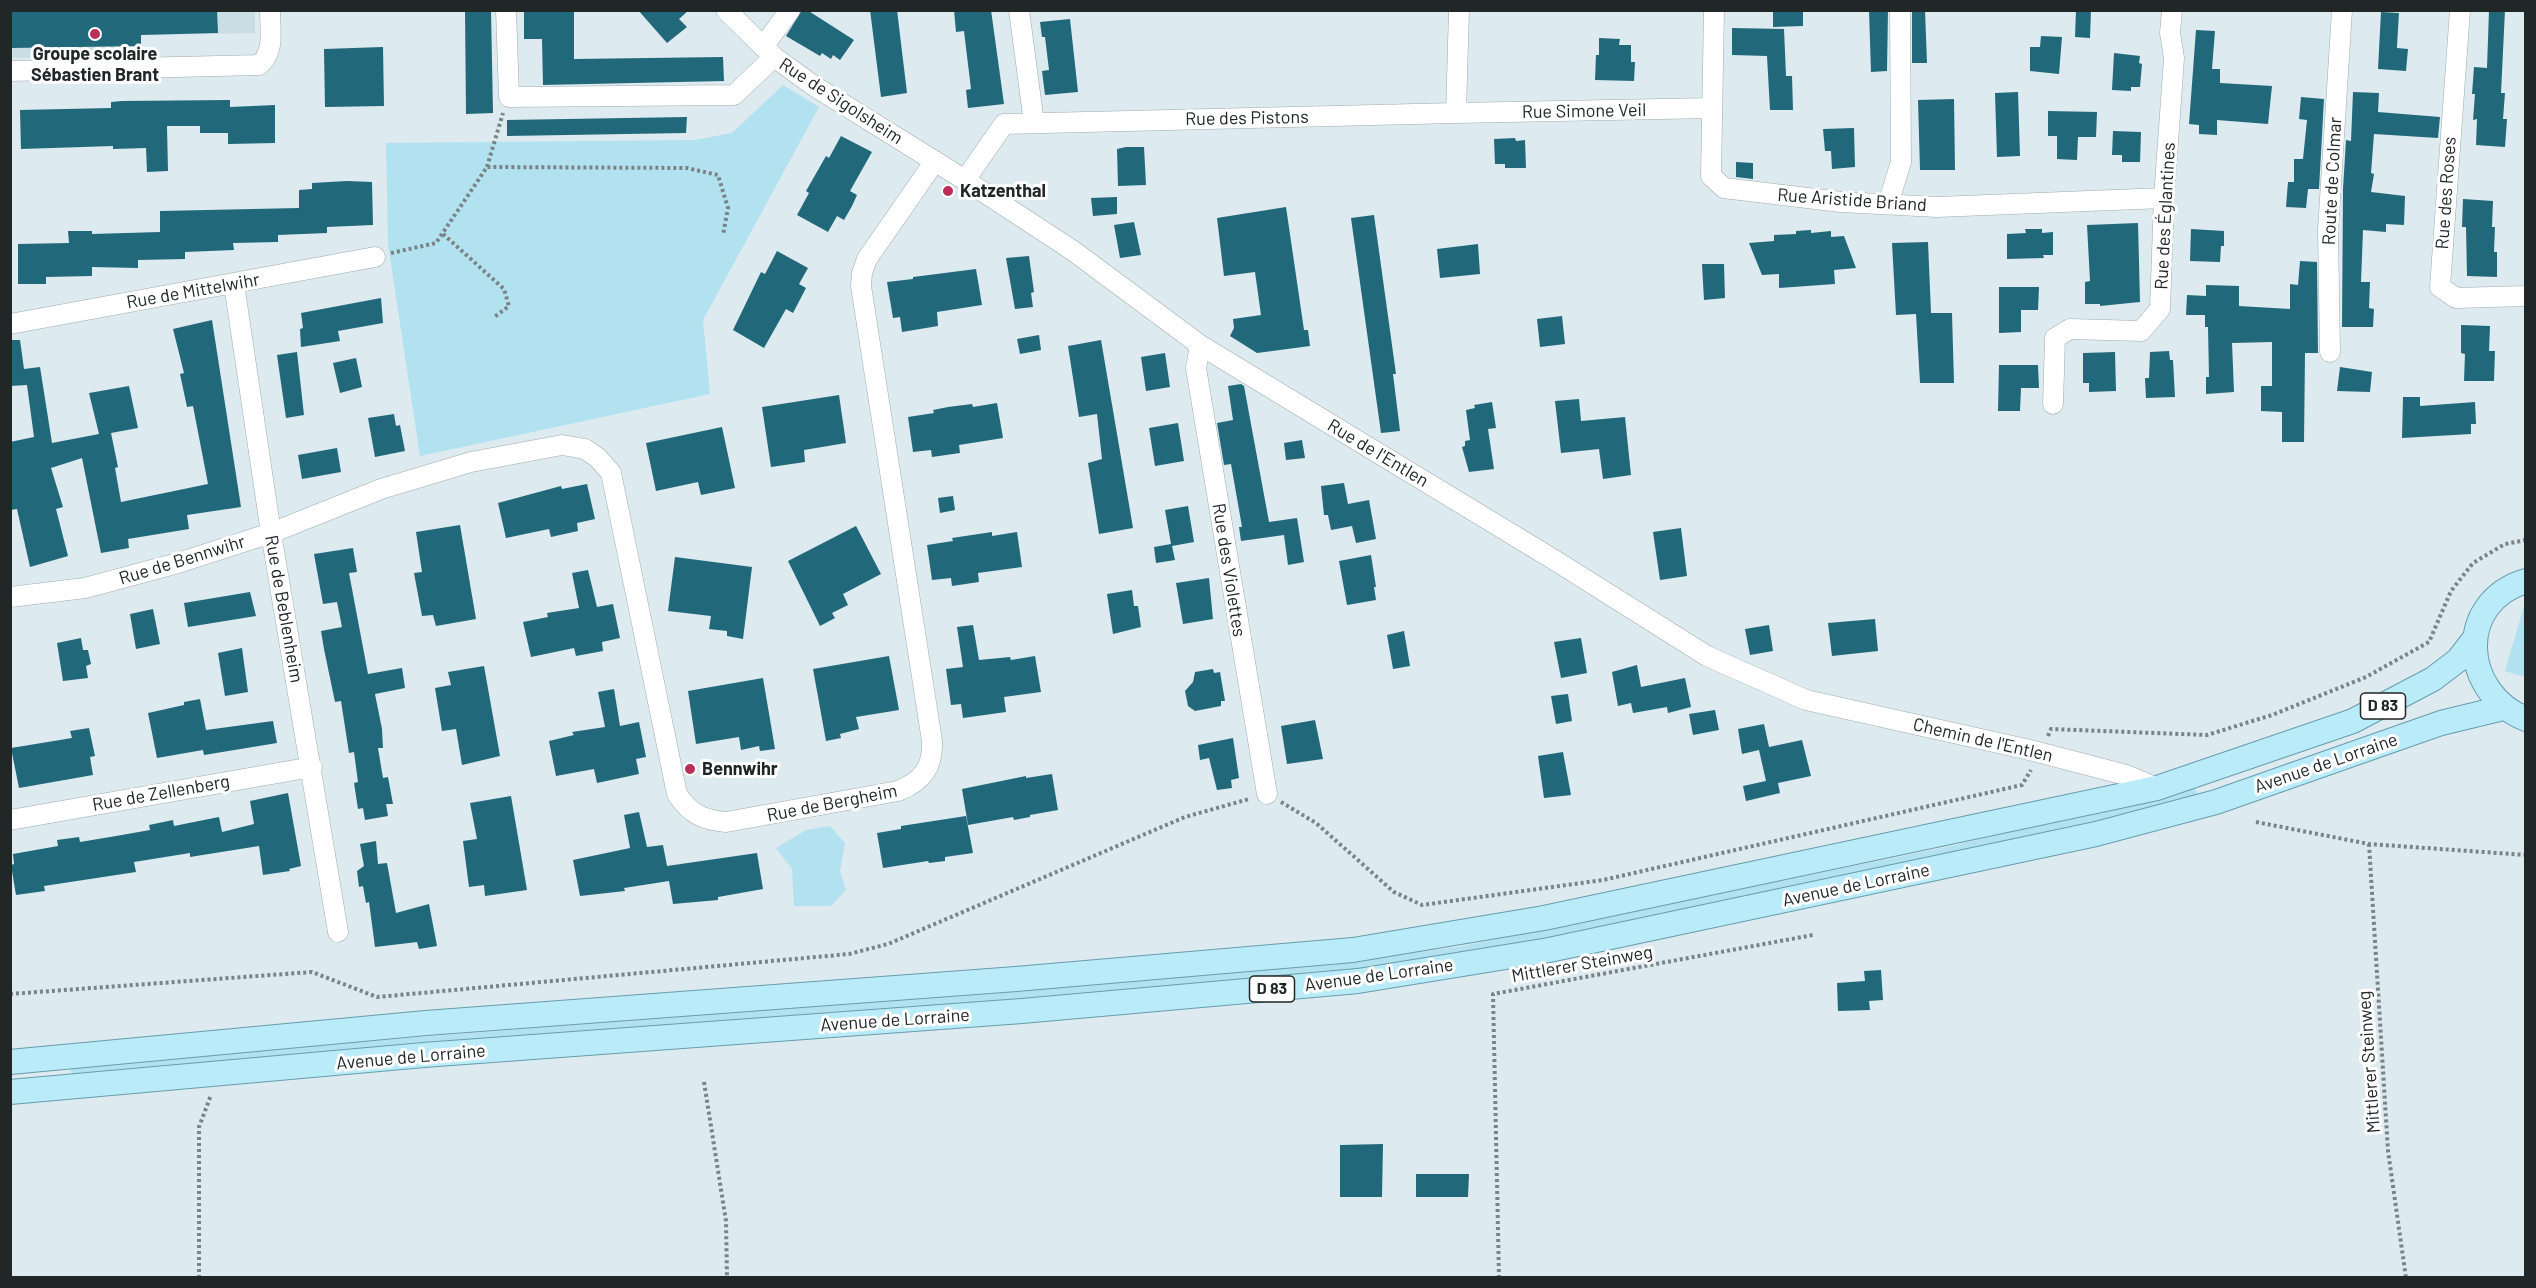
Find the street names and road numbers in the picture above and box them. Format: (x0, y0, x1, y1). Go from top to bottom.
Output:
street label: Rue de Sigolsheim (775, 53, 907, 149)
street label: Rue Simone Veil (1522, 99, 1646, 123)
street label: Rue des Pistons (1185, 106, 1309, 130)
street label: Route de Colmar (2318, 116, 2346, 246)
street label: Rue des Roses (2431, 136, 2461, 250)
street label: Rue des Églantines (2150, 142, 2180, 290)
street label: Rue Aristide Briand (1777, 184, 1927, 216)
street label: Rue de Mittelwihr (125, 269, 261, 313)
street label: Rue de l'Entlen (1324, 414, 1432, 492)
street label: Rue des Violettes (1208, 502, 1250, 638)
street label: Rue de Bennwihr (116, 531, 248, 589)
street label: Rue de Beblenheim (260, 533, 308, 685)
road number: D 83 (2360, 693, 2406, 719)
street label: Chemin de l'Entlen (1911, 713, 2055, 767)
street label: Avenue de Lorraine (2252, 728, 2400, 798)
street label: Rue de Zellenberg (91, 770, 231, 816)
street label: Rue de Bergheim (765, 780, 899, 826)
street label: Avenue de Lorraine (1780, 859, 1932, 911)
street label: Mittlerer Steinweg (1510, 941, 1654, 987)
street label: Avenue de Lorraine (1303, 954, 1455, 996)
road number: D 83 (1250, 976, 1294, 1002)
street label: Mittlerer Steinweg (2353, 990, 2385, 1134)
street label: Avenue de Lorraine (819, 1004, 971, 1036)
street label: Avenue de Lorraine (335, 1040, 487, 1074)

